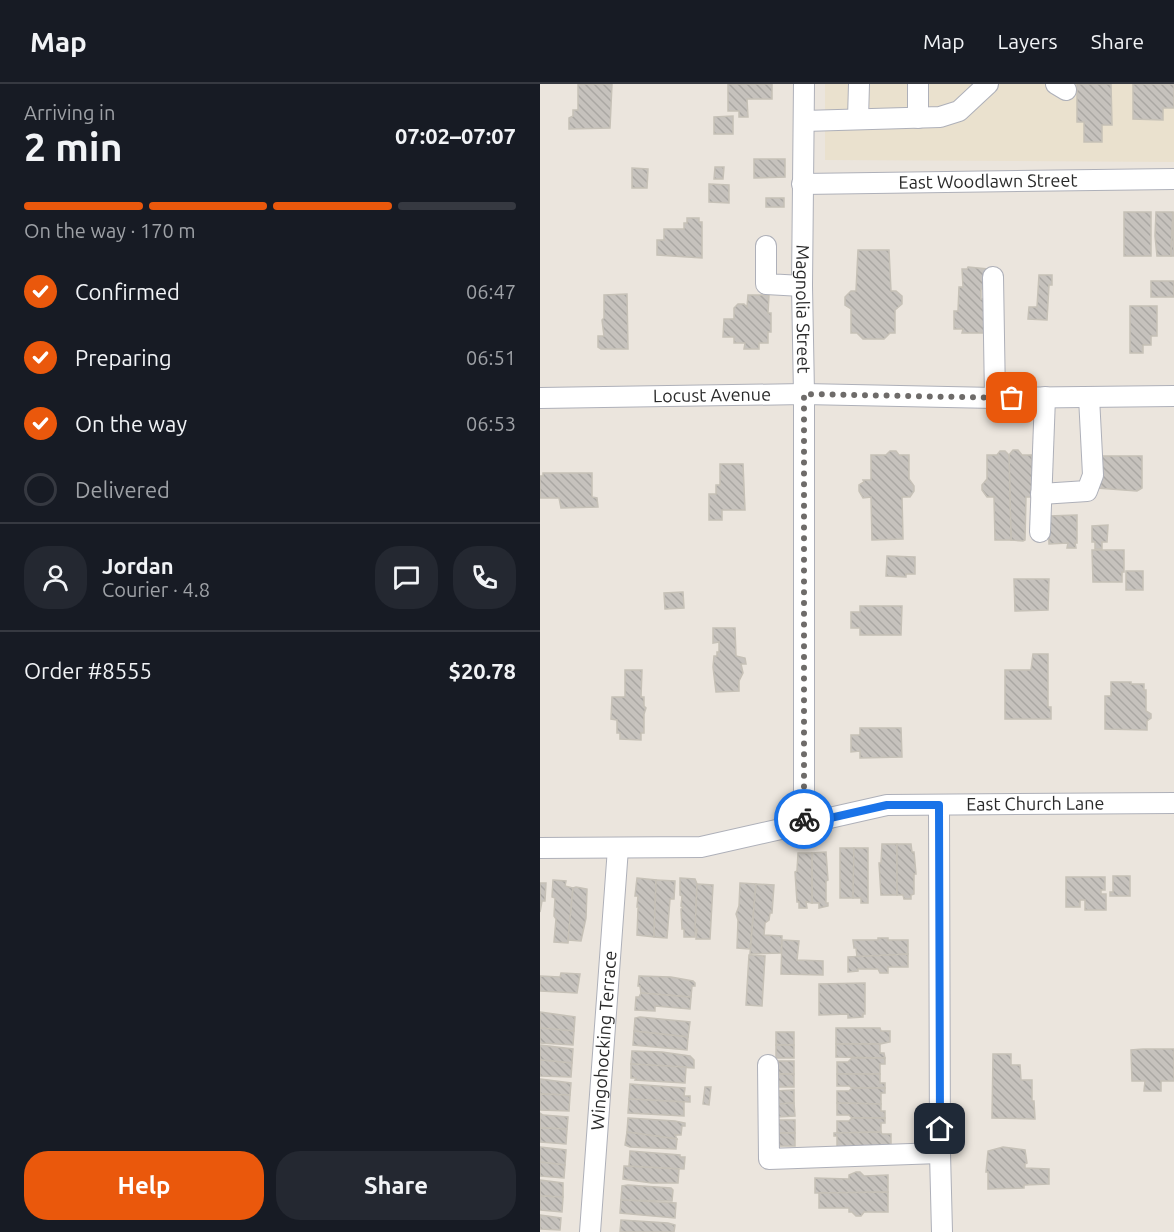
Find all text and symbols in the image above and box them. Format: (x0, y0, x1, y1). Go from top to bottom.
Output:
text: Map (30, 26, 87, 57)
text: Map (923, 29, 964, 53)
text: Layers (997, 29, 1058, 53)
text: Share (1091, 29, 1144, 53)
text: Arriving in (24, 101, 115, 124)
text: 07:02–07:07 (395, 123, 516, 148)
text: 2 min (24, 125, 123, 168)
street label: East Woodlawn Street (898, 169, 1078, 192)
text: On the way · 170 m (24, 219, 196, 242)
street label: Magnolia Street (793, 244, 815, 374)
icon: check (24, 275, 57, 308)
text: Confirmed (75, 279, 180, 304)
text: 06:47 (466, 280, 516, 303)
icon: check (24, 341, 57, 374)
text: Preparing (75, 345, 172, 370)
text: 06:51 (466, 346, 516, 369)
pin (986, 372, 1037, 423)
icon: bag (995, 381, 1028, 414)
street label: Locust Avenue (653, 384, 771, 405)
icon: check (24, 407, 57, 440)
text: On the way (75, 411, 187, 436)
text: 06:53 (466, 412, 516, 435)
text: Delivered (75, 477, 170, 502)
button: person (24, 546, 87, 609)
button: chat (375, 546, 438, 609)
button: phone (453, 546, 516, 609)
text: Jordan (102, 553, 174, 578)
text: Courier · 4.8 (102, 578, 210, 601)
text: Order #8555 (24, 658, 152, 683)
text: $20.78 (449, 658, 516, 683)
courier (774, 789, 834, 849)
street label: East Church Lane (966, 792, 1104, 813)
icon: bike (788, 803, 821, 836)
street label: Wingohocking Terrace (586, 950, 619, 1131)
pin (914, 1103, 965, 1154)
icon: home (923, 1112, 956, 1145)
button: Help (24, 1151, 264, 1220)
button: Share (276, 1151, 516, 1220)

